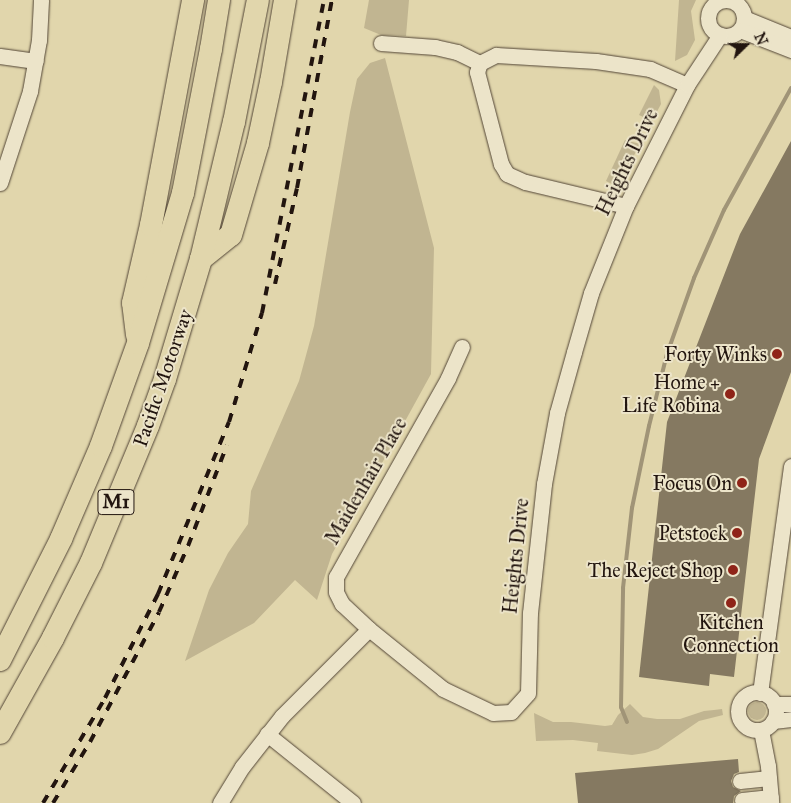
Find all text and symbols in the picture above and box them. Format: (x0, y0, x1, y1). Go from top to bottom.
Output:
north arrow (721, 20, 771, 70)
text: N (750, 31, 770, 48)
street label: Heights Drive (591, 105, 663, 219)
street label: Pacific Motorway (128, 306, 198, 450)
place label: Forty Winks (664, 342, 767, 366)
marker: Forty Winks (771, 348, 783, 360)
place label: Home + Life Robina (622, 370, 720, 417)
marker: Home + Life Robina (724, 388, 736, 400)
street label: Maidenhair Place (320, 413, 412, 549)
place label: Focus On (652, 471, 732, 495)
marker: Focus On (736, 477, 748, 489)
road number: M1 (97, 486, 135, 518)
street label: Heights Drive (498, 497, 534, 615)
place label: Petstock (658, 521, 727, 545)
marker: Petstock (731, 527, 743, 539)
place label: The Reject Shop (588, 558, 723, 582)
marker: The Reject Shop (727, 564, 739, 576)
marker: Kitchen Connection (725, 597, 737, 609)
place label: Kitchen Connection (683, 611, 779, 658)

